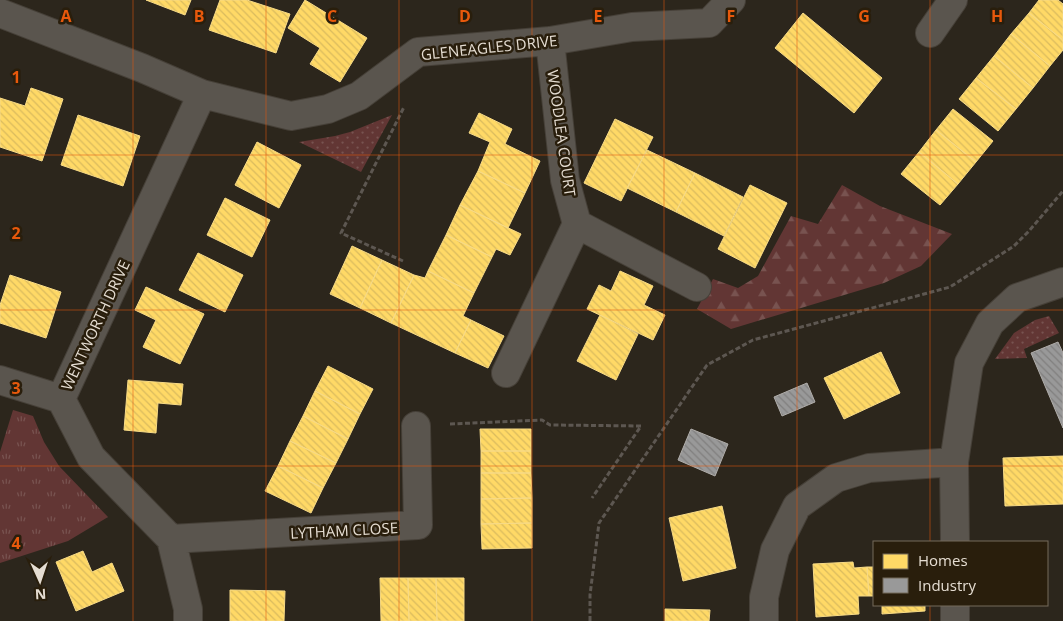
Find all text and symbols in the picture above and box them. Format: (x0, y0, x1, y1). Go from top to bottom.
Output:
text: A (60, 5, 72, 27)
text: B (194, 5, 204, 27)
text: C (327, 5, 337, 27)
text: D (459, 5, 471, 27)
text: E (594, 5, 603, 27)
text: F (727, 5, 735, 27)
text: G (858, 5, 870, 27)
text: H (991, 5, 1003, 27)
street label: GLENEAGLES DRIVE (420, 30, 558, 64)
text: 1 (11, 66, 21, 88)
street label: WOODLEA COURT (543, 69, 581, 198)
text: 2 (11, 222, 21, 244)
street label: WENTWORTH DRIVE (56, 257, 134, 393)
text: 3 (11, 377, 21, 399)
street label: LYTHAM CLOSE (290, 517, 398, 543)
text: 4 (11, 532, 21, 554)
legend (873, 541, 1048, 606)
text: Homes (918, 550, 968, 570)
north arrow (15, 556, 65, 606)
text: Industry (918, 575, 976, 595)
text: N (35, 585, 47, 604)

